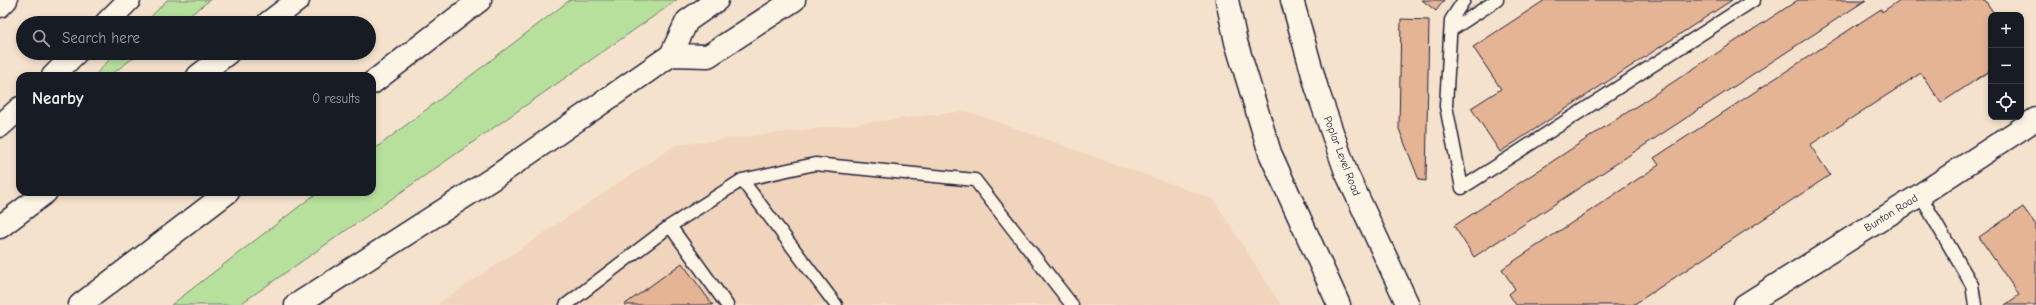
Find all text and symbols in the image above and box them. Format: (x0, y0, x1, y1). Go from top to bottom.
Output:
map controls (1988, 12, 2024, 120)
button: + (1988, 12, 2024, 48)
search box (16, 16, 376, 60)
icon: search (30, 27, 52, 49)
text: Search here (62, 29, 140, 47)
button: − (1988, 48, 2024, 84)
button: locate (1988, 84, 2024, 120)
text: Nearby (32, 89, 83, 108)
text: 0 results (312, 91, 360, 106)
street label: Poplar Level Road (1321, 114, 1363, 198)
street label: Bunton Road (1862, 191, 1920, 235)

